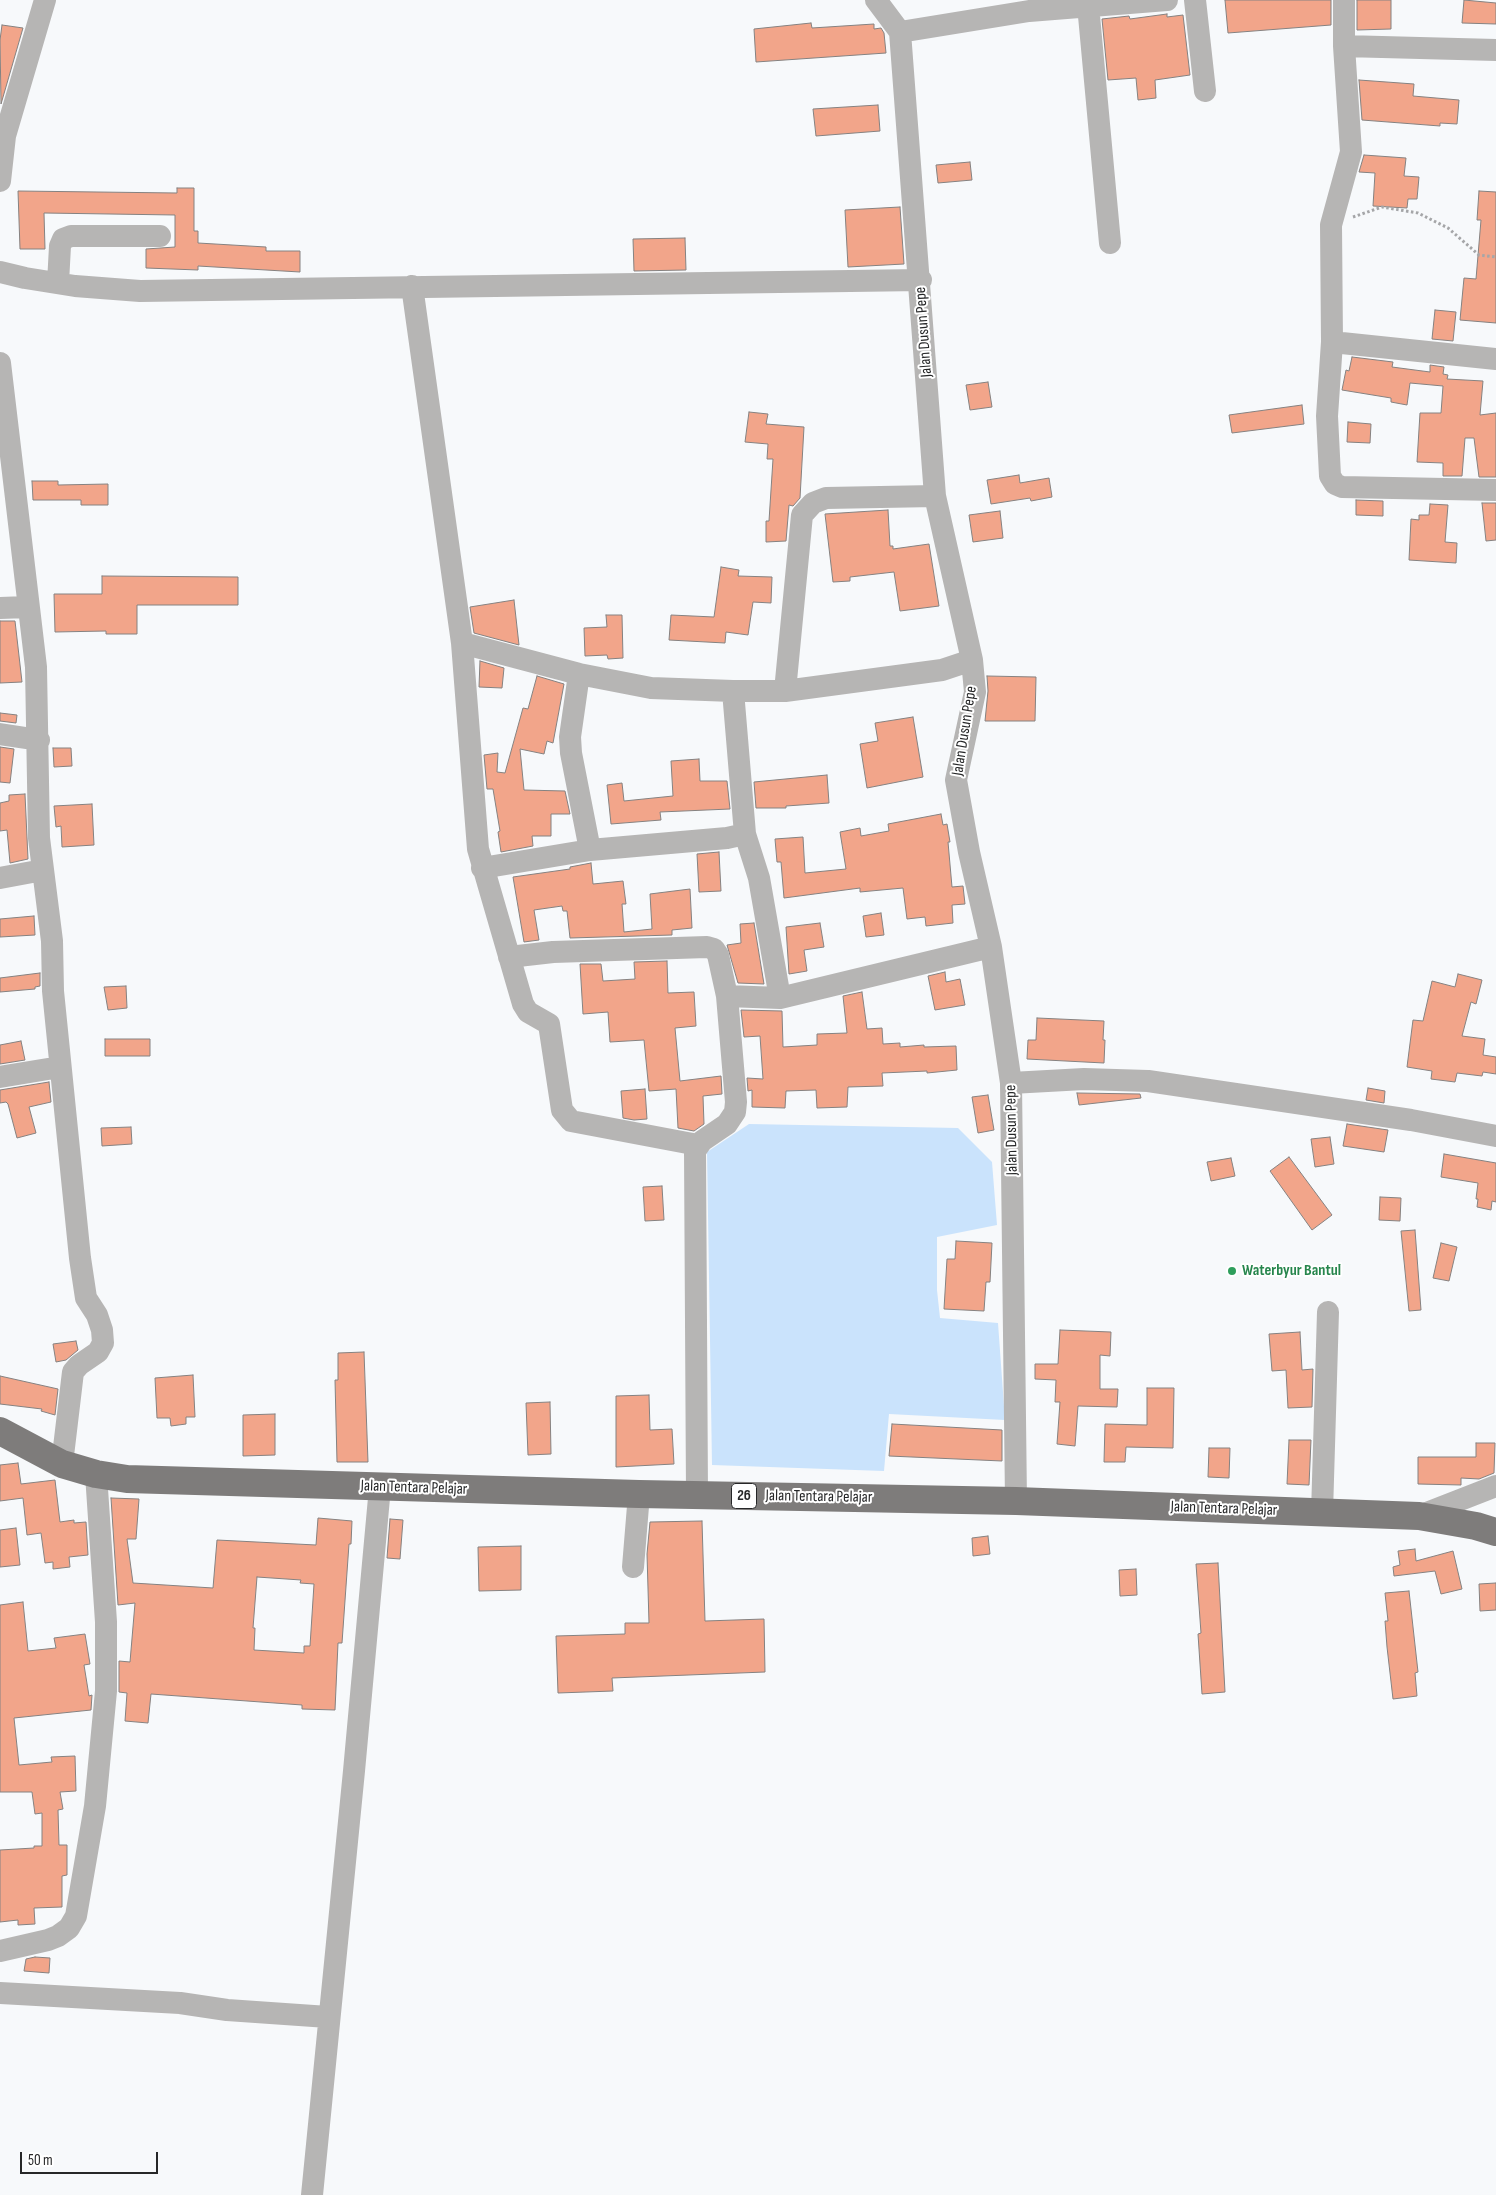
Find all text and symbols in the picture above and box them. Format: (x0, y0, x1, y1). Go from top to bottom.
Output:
street label: Jalan Dusun Pepe (911, 286, 937, 378)
street label: Jalan Dusun Pepe (948, 685, 982, 777)
street label: Jalan Dusun Pepe (1002, 1085, 1022, 1175)
place label: Waterbyur Bantul (1242, 1261, 1341, 1281)
marker: Waterbyur Bantul (1226, 1265, 1238, 1277)
street label: Jalan Tentara Pelajar (360, 1477, 468, 1499)
road number: 26 (732, 1484, 756, 1508)
street label: Jalan Tentara Pelajar (765, 1486, 873, 1508)
street label: Jalan Tentara Pelajar (1170, 1498, 1278, 1520)
scale bar (22, 2142, 160, 2174)
text: 50 m (28, 2151, 53, 2170)

